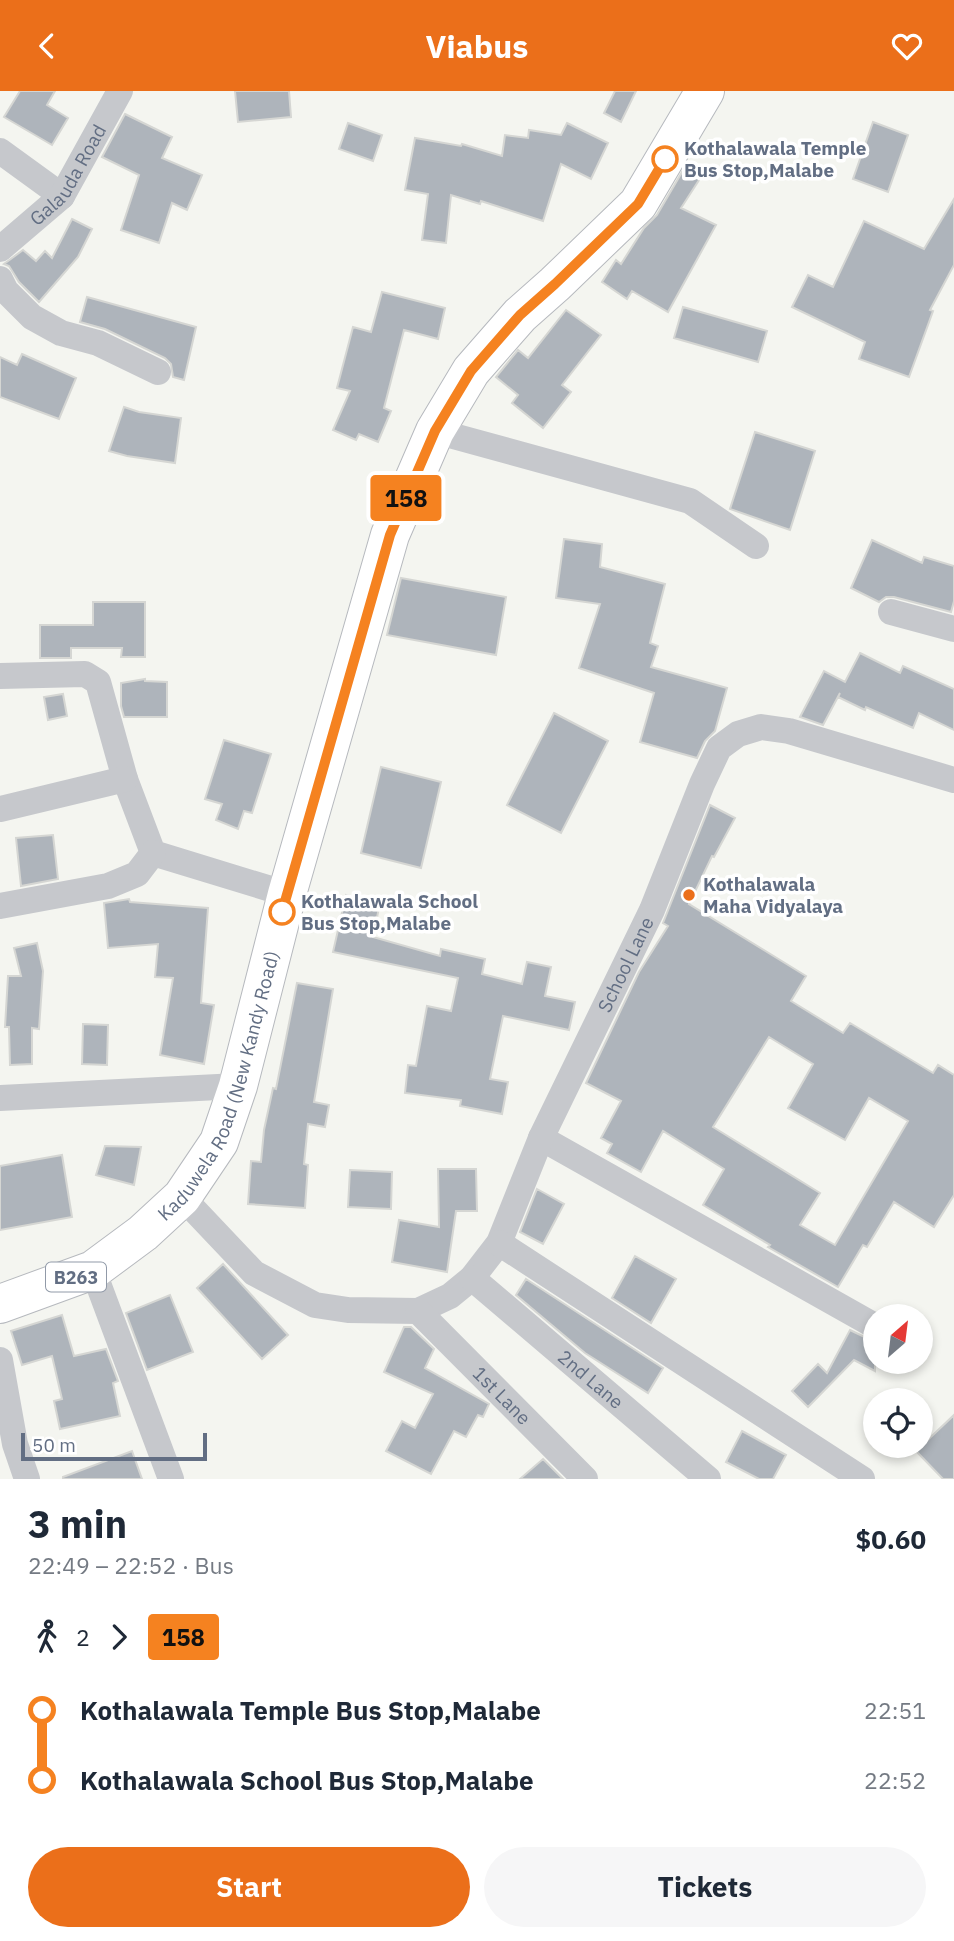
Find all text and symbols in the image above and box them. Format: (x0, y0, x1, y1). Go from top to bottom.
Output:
text: Viabus (426, 25, 528, 67)
icon: back (28, 27, 66, 65)
icon: heart (888, 27, 926, 65)
street label: Galauda Road (25, 120, 111, 230)
place label: Kothalawala Temple Bus Stop,Malabe (684, 136, 866, 182)
marker: Kothalawala Temple Bus Stop,Malabe (652, 146, 678, 172)
line badge: 158 (366, 475, 446, 521)
text: 158 (384, 482, 428, 514)
place label: Kothalawala Maha Vidyalaya (703, 872, 843, 918)
marker: Kothalawala Maha Vidyalaya (681, 887, 697, 903)
place label: Kothalawala School Bus Stop,Malabe (301, 889, 478, 935)
marker: Kothalawala School Bus Stop,Malabe (269, 899, 295, 925)
street label: School Lane (592, 913, 659, 1016)
street label: Kaduwela Road (New Kandy Road) (152, 948, 284, 1226)
road number: B263 (46, 1262, 106, 1291)
north arrow (863, 1304, 933, 1374)
map controls (863, 1304, 933, 1458)
street label: 2nd Lane (553, 1345, 628, 1414)
street label: 1st Lane (468, 1361, 536, 1430)
button: locate (863, 1388, 933, 1458)
scale bar (21, 1430, 206, 1462)
text: 50 m (32, 1433, 76, 1457)
text: 3 min (28, 1499, 127, 1548)
text: $0.60 (856, 1522, 926, 1556)
text: 22:49 – 22:52 · Bus (28, 1550, 234, 1580)
icon: walk (28, 1618, 66, 1656)
icon: forward (100, 1618, 138, 1656)
text: 158 (162, 1621, 205, 1653)
text: 2 (76, 1622, 90, 1652)
text: Kothalawala Temple Bus Stop,Malabe (80, 1693, 541, 1727)
text: 22:51 (864, 1695, 926, 1725)
text: Kothalawala School Bus Stop,Malabe (80, 1763, 534, 1797)
text: 22:52 (864, 1765, 926, 1795)
button: Start (28, 1847, 470, 1927)
button: Tickets (484, 1847, 926, 1927)

